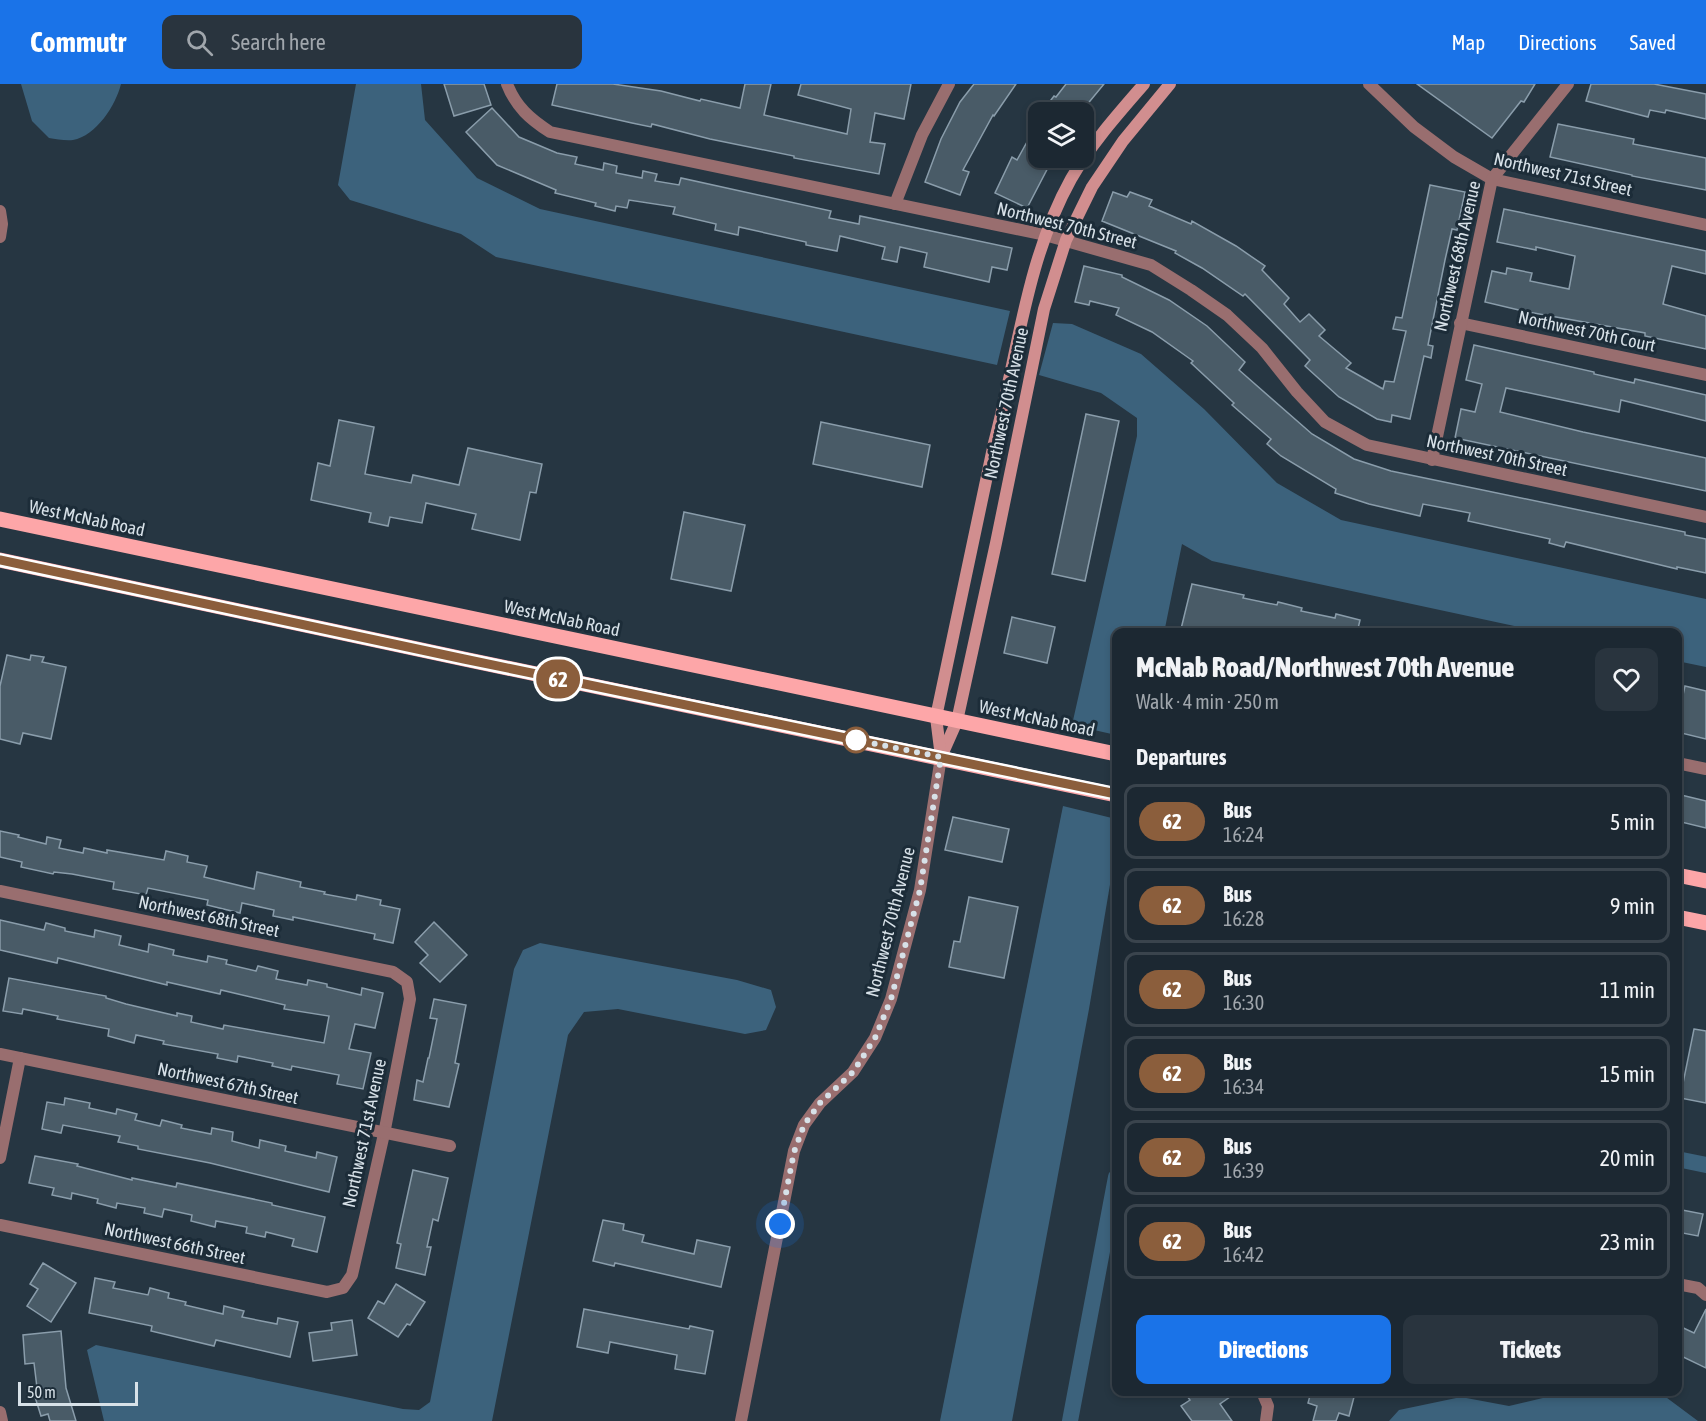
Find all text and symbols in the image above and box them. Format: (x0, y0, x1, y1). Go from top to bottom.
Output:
search box (162, 15, 582, 69)
text: Commutr (30, 26, 126, 58)
icon: search (183, 26, 216, 59)
text: Search here (231, 29, 326, 55)
text: Map (1451, 30, 1485, 54)
text: Directions (1518, 30, 1597, 54)
text: Saved (1630, 30, 1676, 54)
map controls (1028, 102, 1094, 168)
button: layers (1028, 102, 1094, 168)
street label: Northwest 71st Street (1492, 148, 1634, 200)
street label: Northwest 68th Avenue (1429, 179, 1485, 333)
street label: Northwest 70th Street (995, 197, 1139, 253)
street label: Northwest 70th Court (1516, 306, 1658, 356)
street label: Northwest 70th Avenue (980, 325, 1032, 481)
street label: Northwest 70th Street (1425, 430, 1569, 480)
street label: West McNab Road (27, 495, 147, 541)
street label: West McNab Road (502, 595, 622, 641)
button: heart (1595, 648, 1658, 711)
text: McNab Road/Northwest 70th Avenue (1136, 651, 1514, 683)
line badge: 62 (531, 660, 585, 698)
text: 62 (548, 667, 568, 691)
text: Walk · 4 min · 250 m (1136, 690, 1279, 713)
street label: West McNab Road (977, 695, 1097, 741)
unlabelled marker (843, 727, 869, 753)
text: Departures (1136, 744, 1226, 770)
text: Bus (1223, 797, 1252, 823)
text: 62 (1162, 809, 1182, 833)
text: 5 min (1610, 809, 1655, 835)
text: 16:24 (1223, 823, 1264, 846)
street label: Northwest 70th Avenue (861, 845, 919, 999)
text: Bus (1223, 881, 1252, 907)
street label: Northwest 68th Street (137, 891, 281, 941)
text: 62 (1162, 893, 1182, 917)
text: 9 min (1610, 893, 1655, 919)
text: 16:28 (1223, 907, 1264, 930)
text: Bus (1223, 965, 1252, 991)
text: 62 (1162, 977, 1182, 1001)
text: 11 min (1600, 977, 1655, 1003)
text: 16:30 (1223, 991, 1264, 1014)
text: Bus (1223, 1049, 1252, 1075)
street label: Northwest 71st Avenue (338, 1057, 390, 1209)
street label: Northwest 67th Street (156, 1058, 300, 1108)
text: 62 (1162, 1061, 1182, 1085)
text: 15 min (1600, 1061, 1655, 1087)
text: 16:34 (1223, 1075, 1264, 1098)
text: Bus (1223, 1133, 1252, 1159)
text: 62 (1162, 1145, 1182, 1169)
text: 20 min (1600, 1145, 1655, 1171)
text: 16:39 (1223, 1159, 1264, 1182)
your location (765, 1209, 795, 1239)
text: Bus (1223, 1217, 1252, 1243)
street label: Northwest 66th Street (103, 1218, 247, 1268)
text: 62 (1162, 1229, 1182, 1253)
text: 23 min (1600, 1229, 1655, 1255)
text: 16:42 (1223, 1243, 1264, 1266)
button: Directions (1136, 1315, 1391, 1384)
button: Tickets (1403, 1315, 1658, 1384)
scale bar (18, 1379, 138, 1406)
text: 50 m (27, 1383, 56, 1401)

